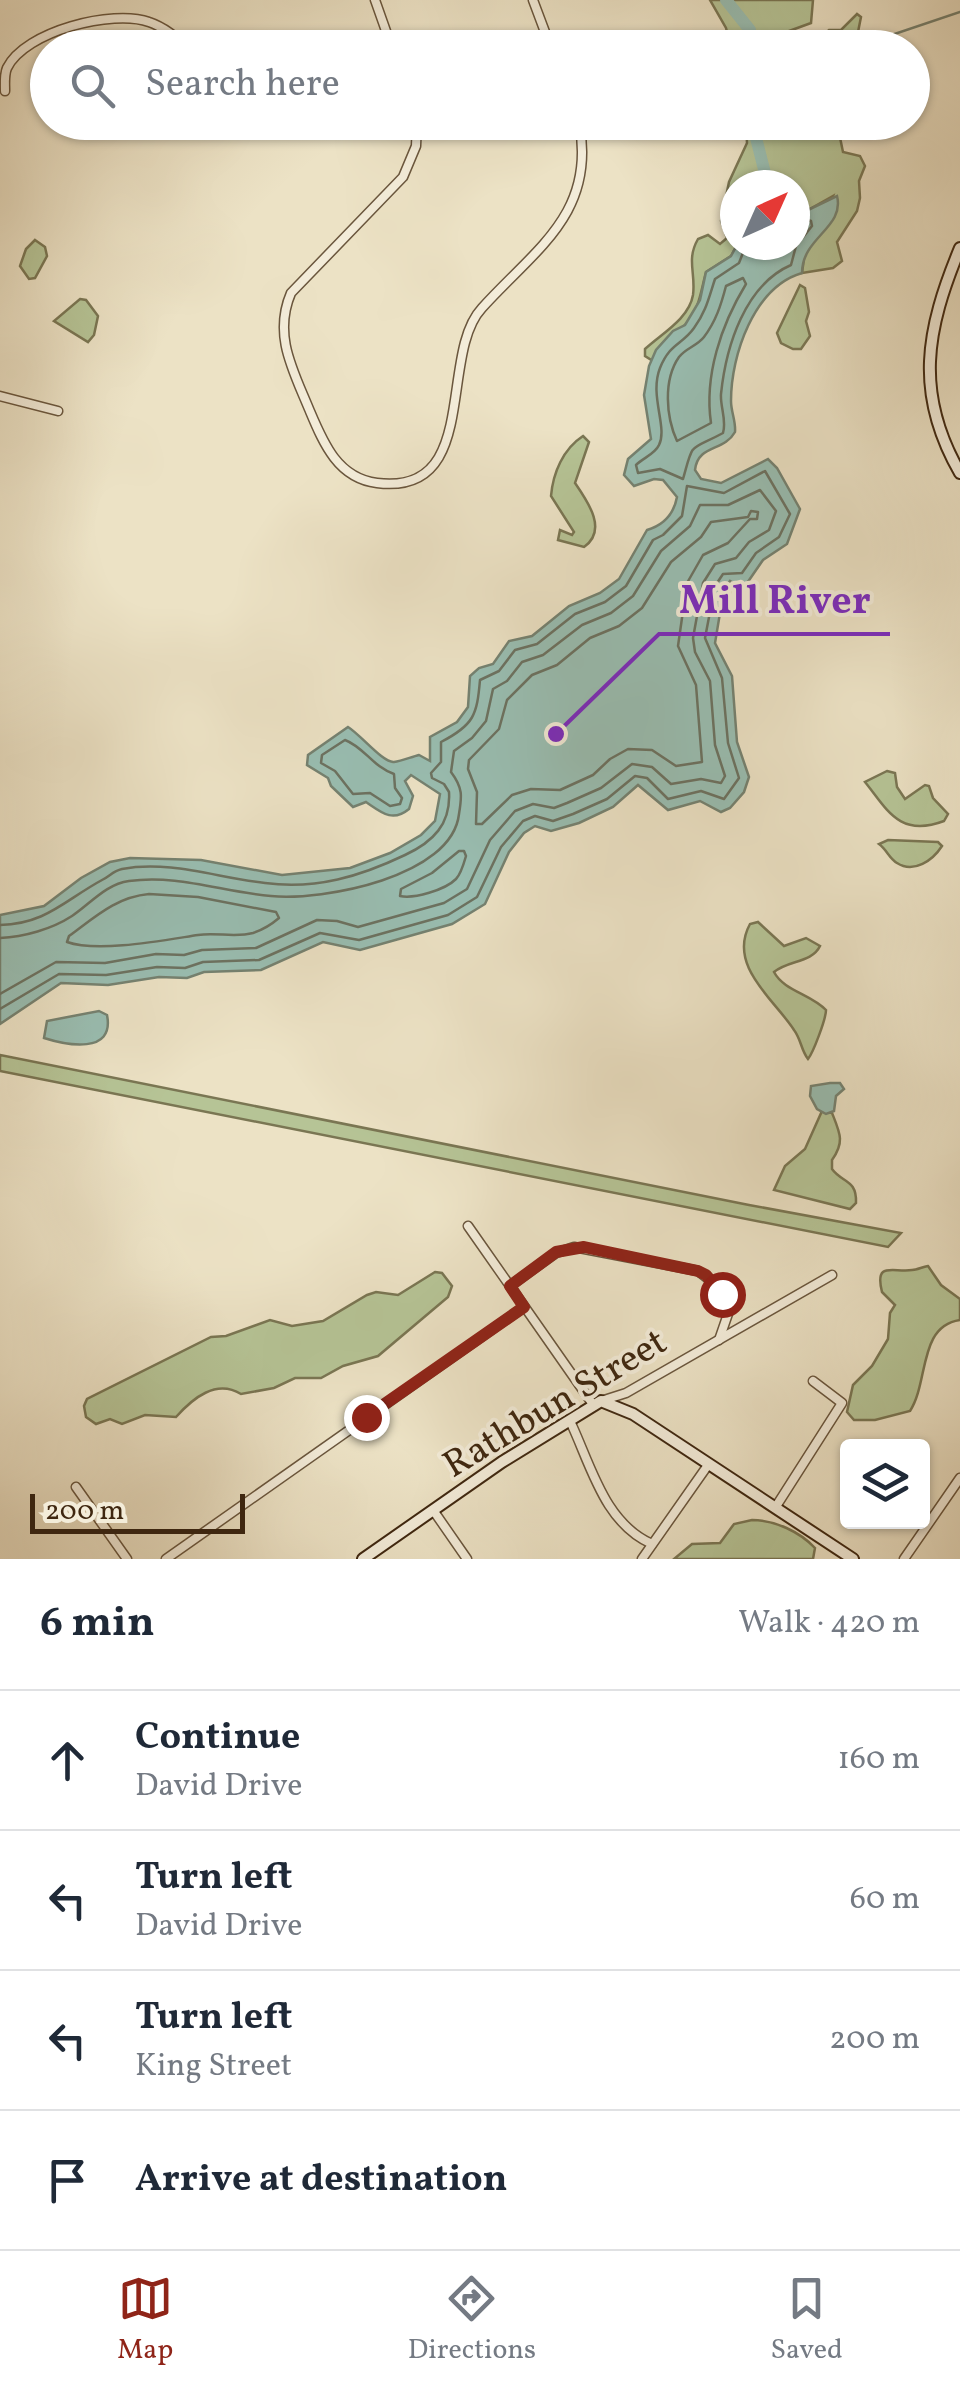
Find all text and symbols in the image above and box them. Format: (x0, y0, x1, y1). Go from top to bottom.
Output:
search box (30, 30, 930, 140)
icon: search (65, 58, 120, 113)
text: Search here (145, 59, 340, 112)
north arrow (720, 170, 810, 260)
callout: Mill River (659, 564, 890, 634)
text: Mill River (679, 575, 871, 631)
route start (700, 1272, 746, 1318)
street label: Rathbun Street (434, 1317, 678, 1493)
route end (344, 1395, 390, 1441)
map controls (840, 1439, 930, 1529)
button: layers (840, 1439, 930, 1529)
scale bar (30, 1489, 245, 1534)
text: 200 m (45, 1492, 124, 1531)
text: 6 min (40, 1595, 155, 1654)
text: Walk · 420 m (738, 1602, 920, 1646)
text: Continue (135, 1712, 300, 1765)
icon: ahead (40, 1733, 95, 1788)
text: 160 m (837, 1738, 920, 1782)
text: David Drive (135, 1765, 302, 1809)
text: Turn left (135, 1852, 292, 1905)
icon: left (40, 1873, 95, 1928)
text: 60 m (850, 1878, 920, 1922)
text: David Drive (135, 1905, 302, 1949)
text: Turn left (135, 1992, 292, 2045)
icon: left (40, 2013, 95, 2068)
text: 200 m (829, 2018, 920, 2062)
text: King Street (135, 2045, 292, 2089)
icon: arrive (40, 2153, 95, 2208)
text: Arrive at destination (135, 2154, 508, 2207)
tab: Map (117, 2271, 173, 2370)
tab: Directions (408, 2271, 536, 2370)
tab: Saved (771, 2271, 843, 2370)

